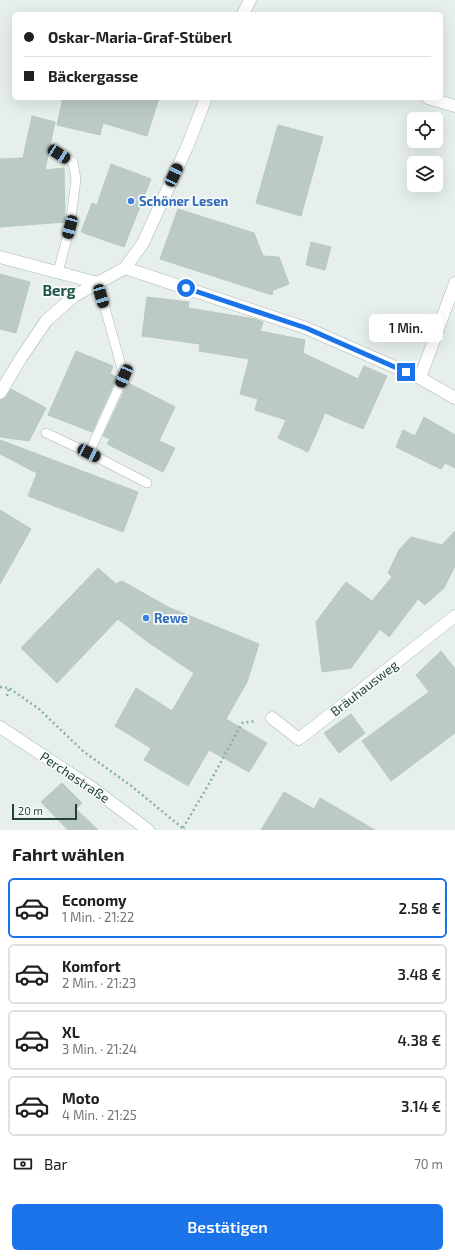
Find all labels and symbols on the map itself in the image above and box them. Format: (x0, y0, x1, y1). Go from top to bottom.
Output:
car (46, 142, 72, 166)
car (163, 162, 185, 188)
place label: Schöner Lesen (139, 193, 228, 209)
marker: Schöner Lesen (126, 196, 136, 206)
car (61, 214, 79, 240)
route start (177, 279, 195, 297)
district label: Berg (42, 281, 76, 299)
car (92, 283, 110, 309)
callout: 1 Min. (369, 314, 443, 342)
car (114, 363, 134, 389)
route end (397, 363, 415, 381)
car (76, 442, 102, 464)
place label: Rewe (154, 610, 188, 626)
marker: Rewe (141, 613, 151, 623)
street label: Bräuhausweg (327, 657, 401, 719)
street label: Perchastraße (37, 748, 113, 806)
scale bar (12, 802, 77, 821)

